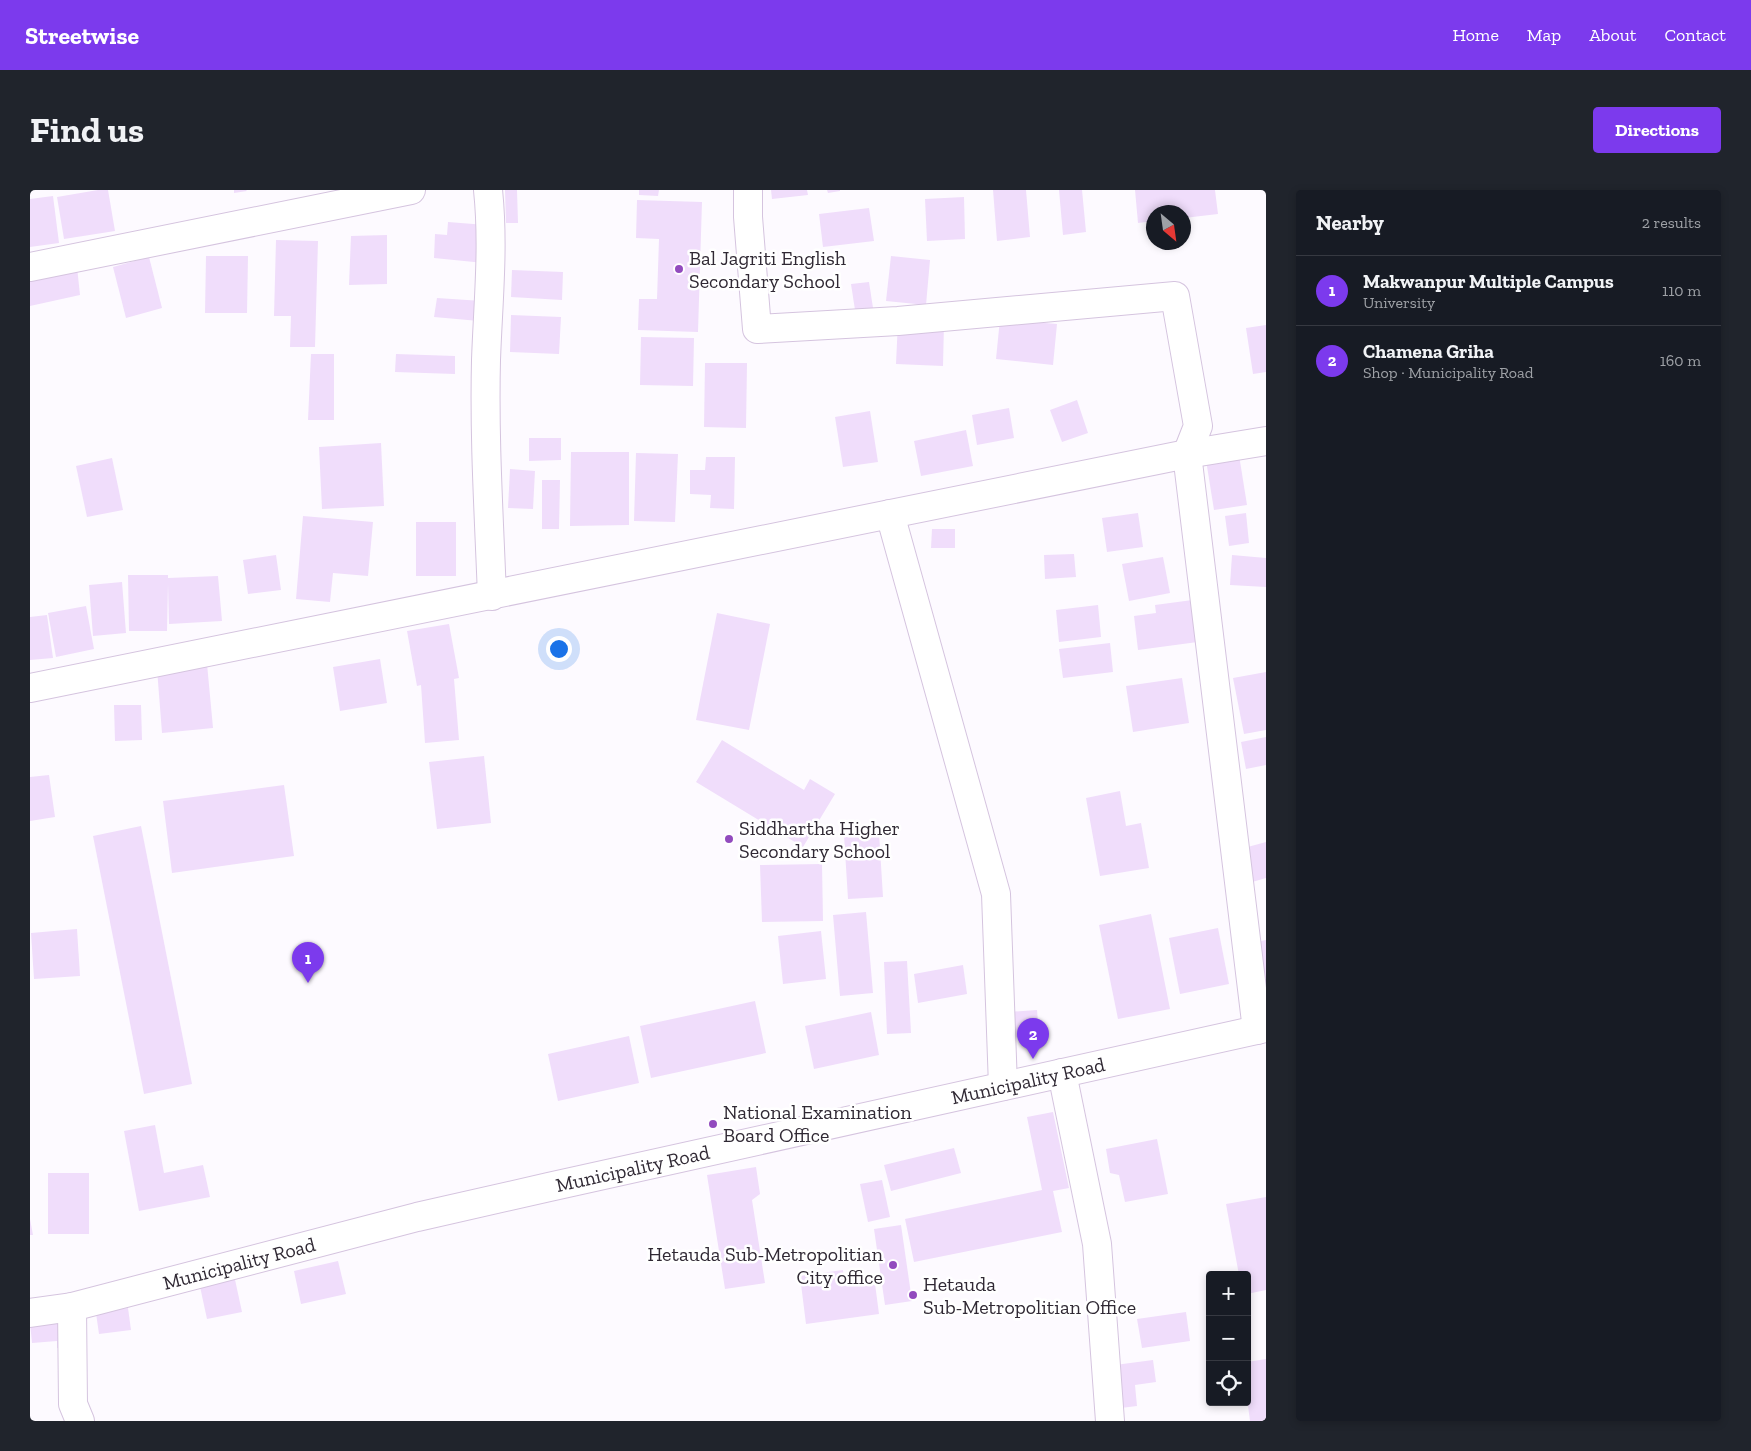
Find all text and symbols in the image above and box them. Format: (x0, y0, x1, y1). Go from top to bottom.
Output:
text: Streetwise (25, 21, 139, 50)
text: Home (1452, 24, 1499, 46)
text: Map (1527, 24, 1561, 46)
text: About (1589, 24, 1636, 46)
text: Contact (1664, 24, 1726, 46)
button: Directions (1593, 107, 1721, 153)
text: Find us (30, 109, 144, 151)
north arrow (1146, 205, 1191, 250)
text: Nearby (1316, 210, 1384, 235)
text: 2 results (1642, 213, 1701, 232)
place label: Bal Jagriti English Secondary School (689, 246, 847, 293)
marker: Bal Jagriti English Secondary School (673, 263, 685, 275)
text: Makwanpur Multiple Campus (1363, 270, 1614, 293)
text: 1 (1329, 281, 1335, 300)
text: 110 m (1662, 281, 1701, 300)
text: University (1363, 293, 1435, 312)
text: Chamena Griha (1363, 340, 1494, 363)
text: 2 (1328, 351, 1336, 370)
text: 160 m (1660, 351, 1701, 370)
text: Shop · Municipality Road (1363, 363, 1534, 382)
your location (546, 636, 572, 662)
place label: Siddhartha Higher Secondary School (739, 816, 900, 863)
marker: Siddhartha Higher Secondary School (723, 833, 735, 845)
pin: 1 (292, 942, 324, 983)
pin: 2 (1017, 1018, 1049, 1059)
street label: Municipality Road (949, 1052, 1107, 1109)
place label: National Examination Board Office (723, 1100, 912, 1147)
marker: National Examination Board Office (707, 1118, 719, 1130)
street label: Municipality Road (554, 1140, 712, 1197)
street label: Municipality Road (160, 1232, 318, 1295)
place label: Hetauda Sub-Metropolitian City office (647, 1242, 884, 1289)
marker: Hetauda Sub-Metropolitian City office (887, 1259, 899, 1271)
map controls (1206, 1271, 1251, 1406)
button: + (1206, 1271, 1251, 1316)
place label: Hetauda Sub-Metropolitian Office (923, 1272, 1136, 1319)
marker: Hetauda Sub-Metropolitian Office (907, 1289, 919, 1301)
button: − (1206, 1316, 1251, 1361)
button: locate (1206, 1361, 1251, 1406)

